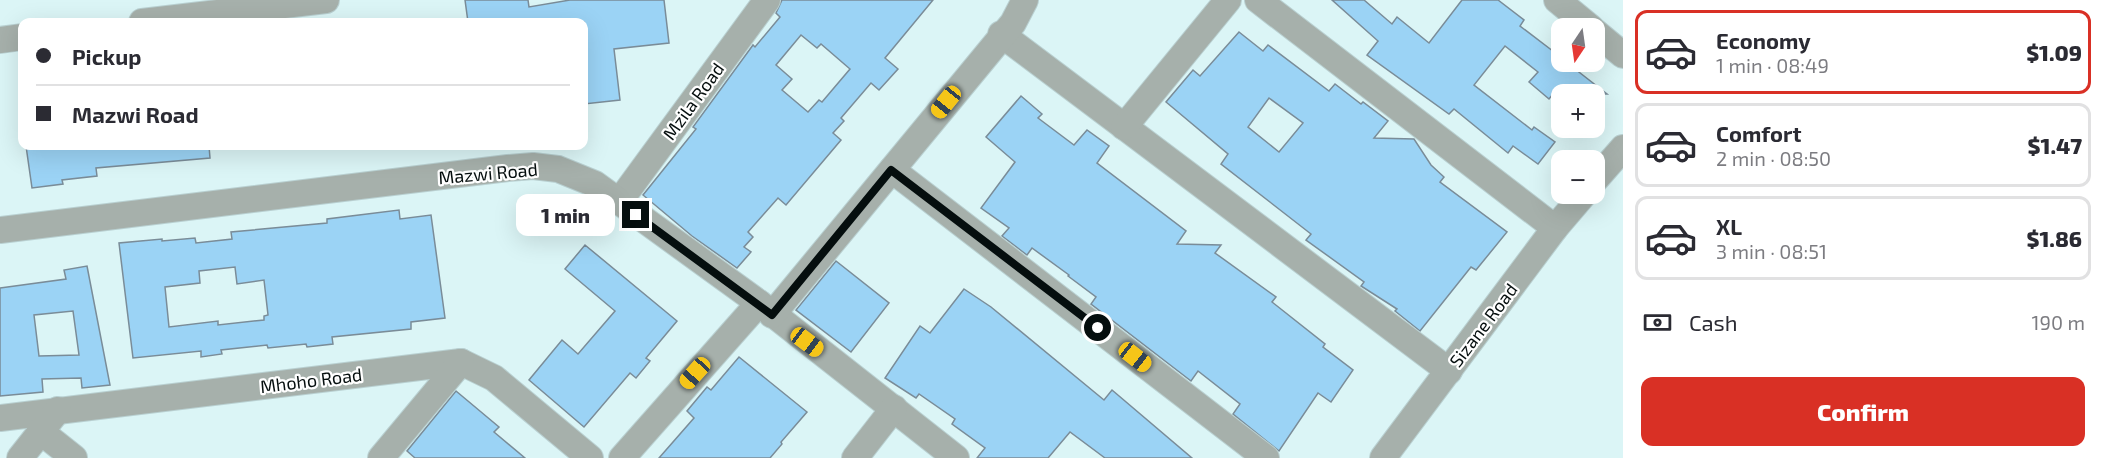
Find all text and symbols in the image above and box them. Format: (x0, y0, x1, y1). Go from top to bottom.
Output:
north arrow (1551, 18, 1605, 72)
map controls (1551, 18, 1605, 204)
icon: car (1644, 25, 1698, 79)
text: Economy (1716, 27, 1811, 53)
text: $1.09 (2026, 39, 2082, 65)
text: Pickup (72, 43, 141, 69)
text: 1 min · 08:49 (1716, 53, 1829, 77)
street label: Mzila Road (658, 58, 728, 144)
car (928, 82, 964, 122)
button: + (1551, 84, 1605, 138)
text: Mazwi Road (72, 101, 199, 127)
icon: car (1644, 118, 1698, 172)
text: Comfort (1716, 120, 1801, 146)
text: $1.47 (2028, 132, 2082, 158)
text: 2 min · 08:50 (1716, 146, 1831, 170)
button: − (1551, 150, 1605, 204)
street label: Mazwi Road (437, 158, 539, 188)
callout: 1 min (516, 194, 615, 236)
route end (622, 201, 649, 228)
text: 1 min (541, 203, 590, 227)
icon: car (1644, 211, 1698, 265)
text: XL (1716, 213, 1742, 239)
text: $1.86 (2026, 225, 2082, 251)
text: 3 min · 08:51 (1716, 239, 1827, 263)
street label: Sizane Road (1444, 279, 1522, 371)
icon: cash (1641, 306, 1674, 339)
text: Cash (1689, 309, 1738, 335)
text: 190 m (2032, 310, 2085, 334)
route start (1084, 314, 1111, 341)
car (787, 324, 827, 360)
car (1115, 339, 1155, 375)
car (676, 354, 714, 392)
street label: Mhoho Road (259, 363, 363, 397)
button: Confirm (1641, 377, 2085, 446)

